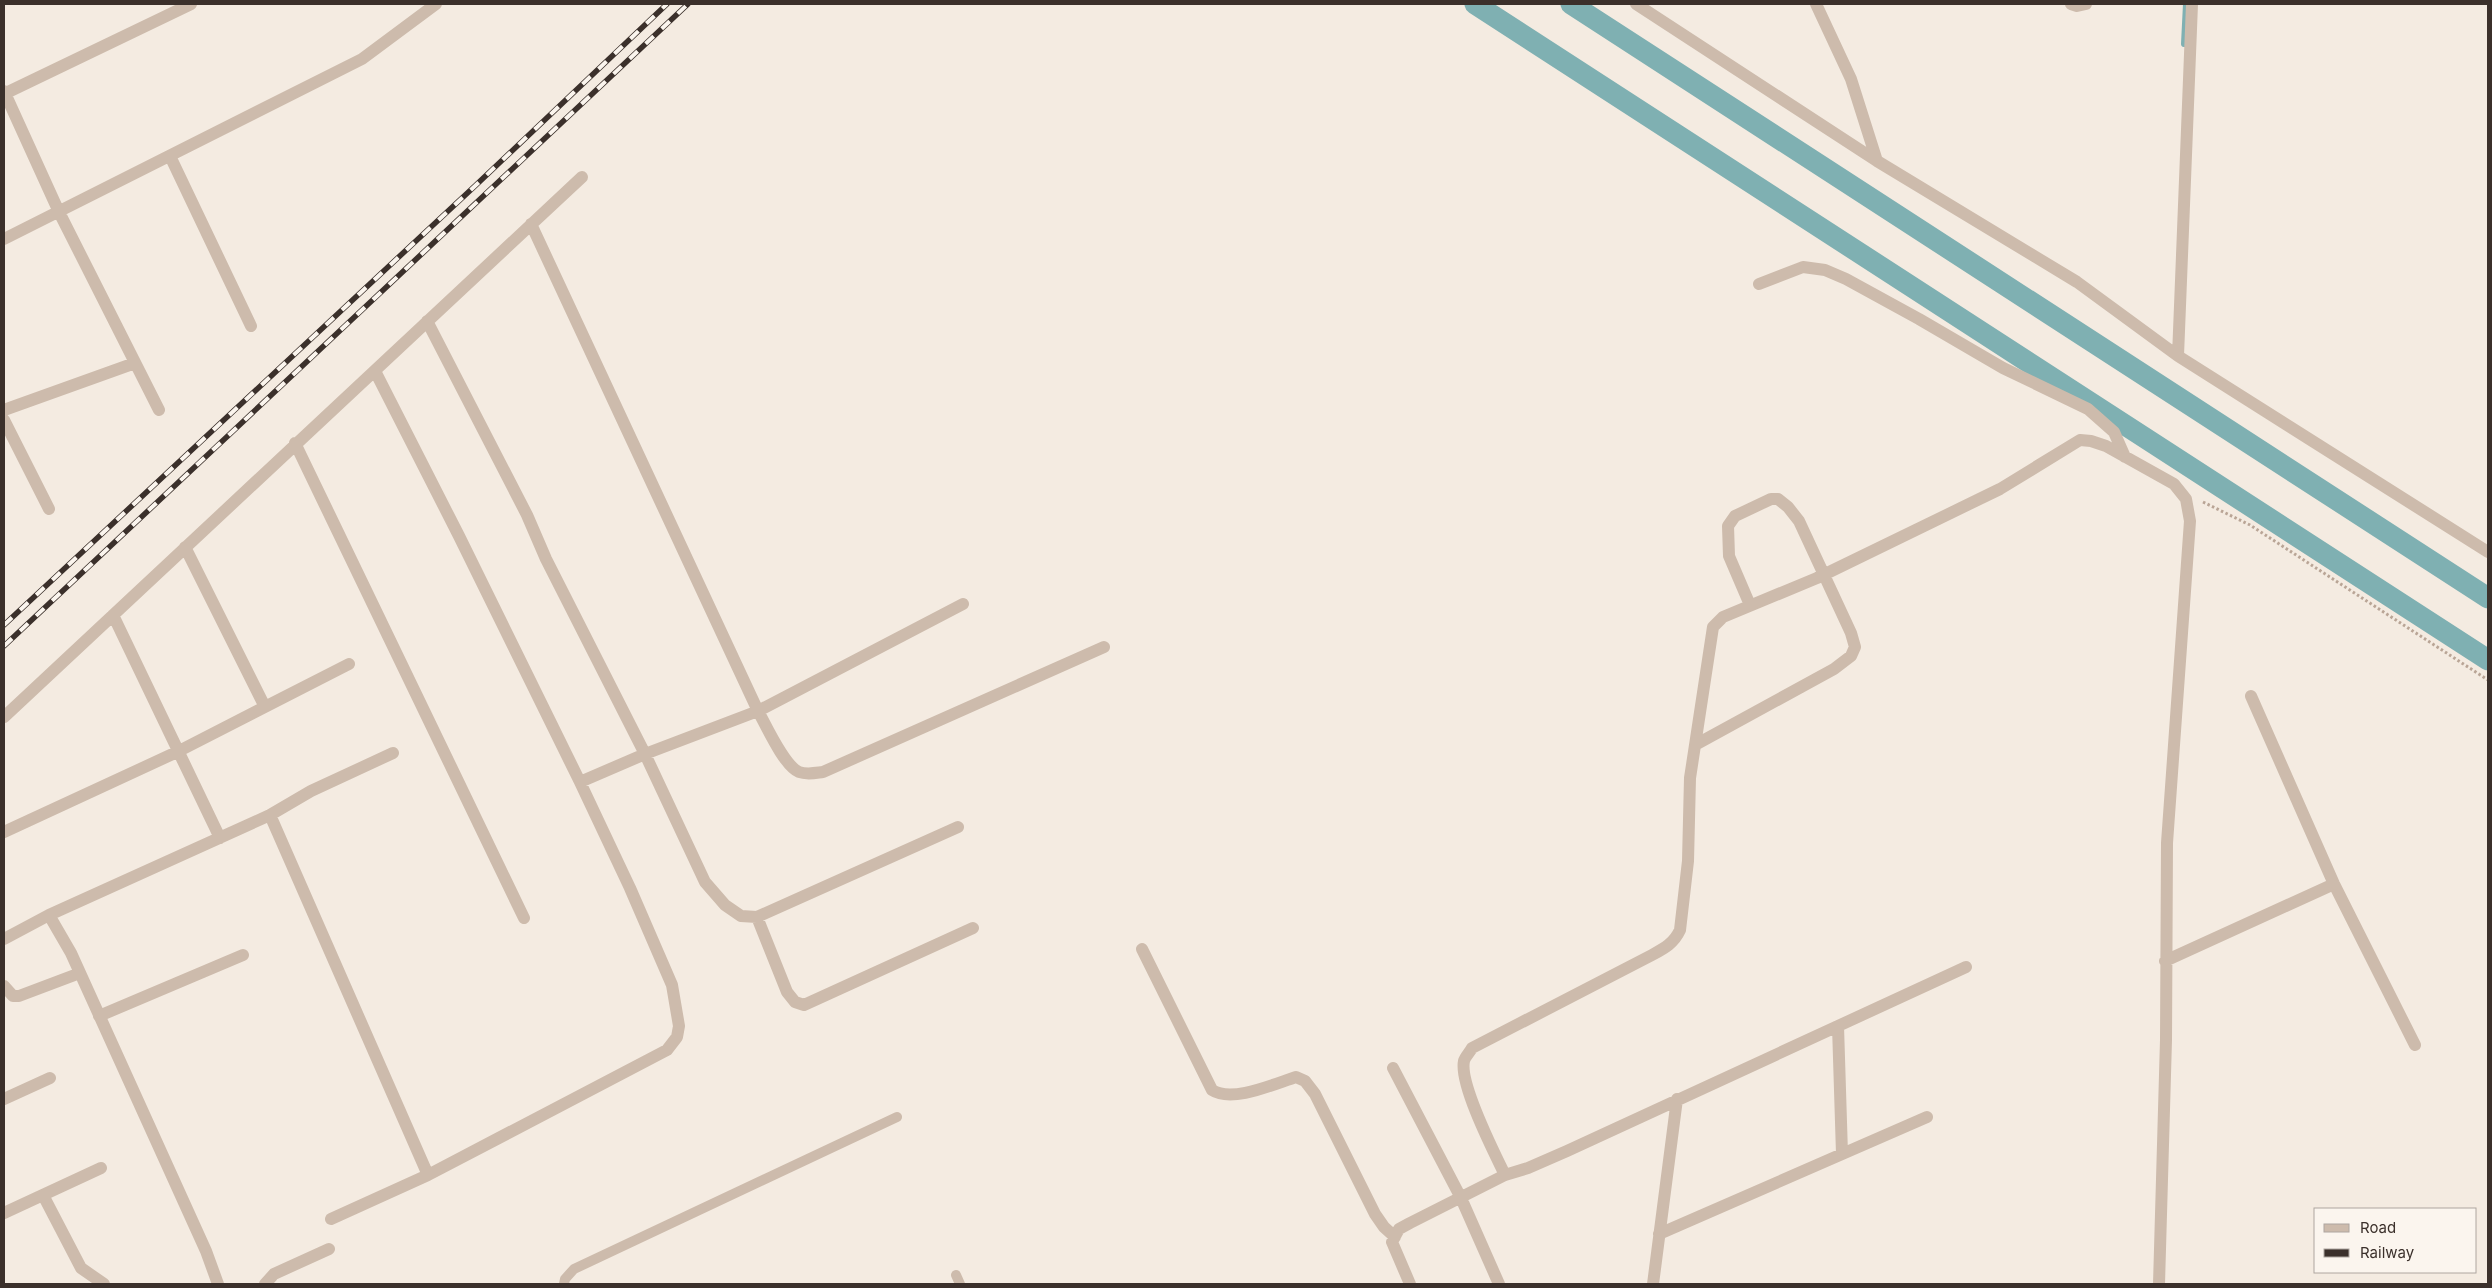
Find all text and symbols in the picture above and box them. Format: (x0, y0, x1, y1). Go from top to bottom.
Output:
legend (2314, 1208, 2477, 1273)
text: Road (2360, 1218, 2396, 1237)
text: Railway (2360, 1243, 2415, 1262)

